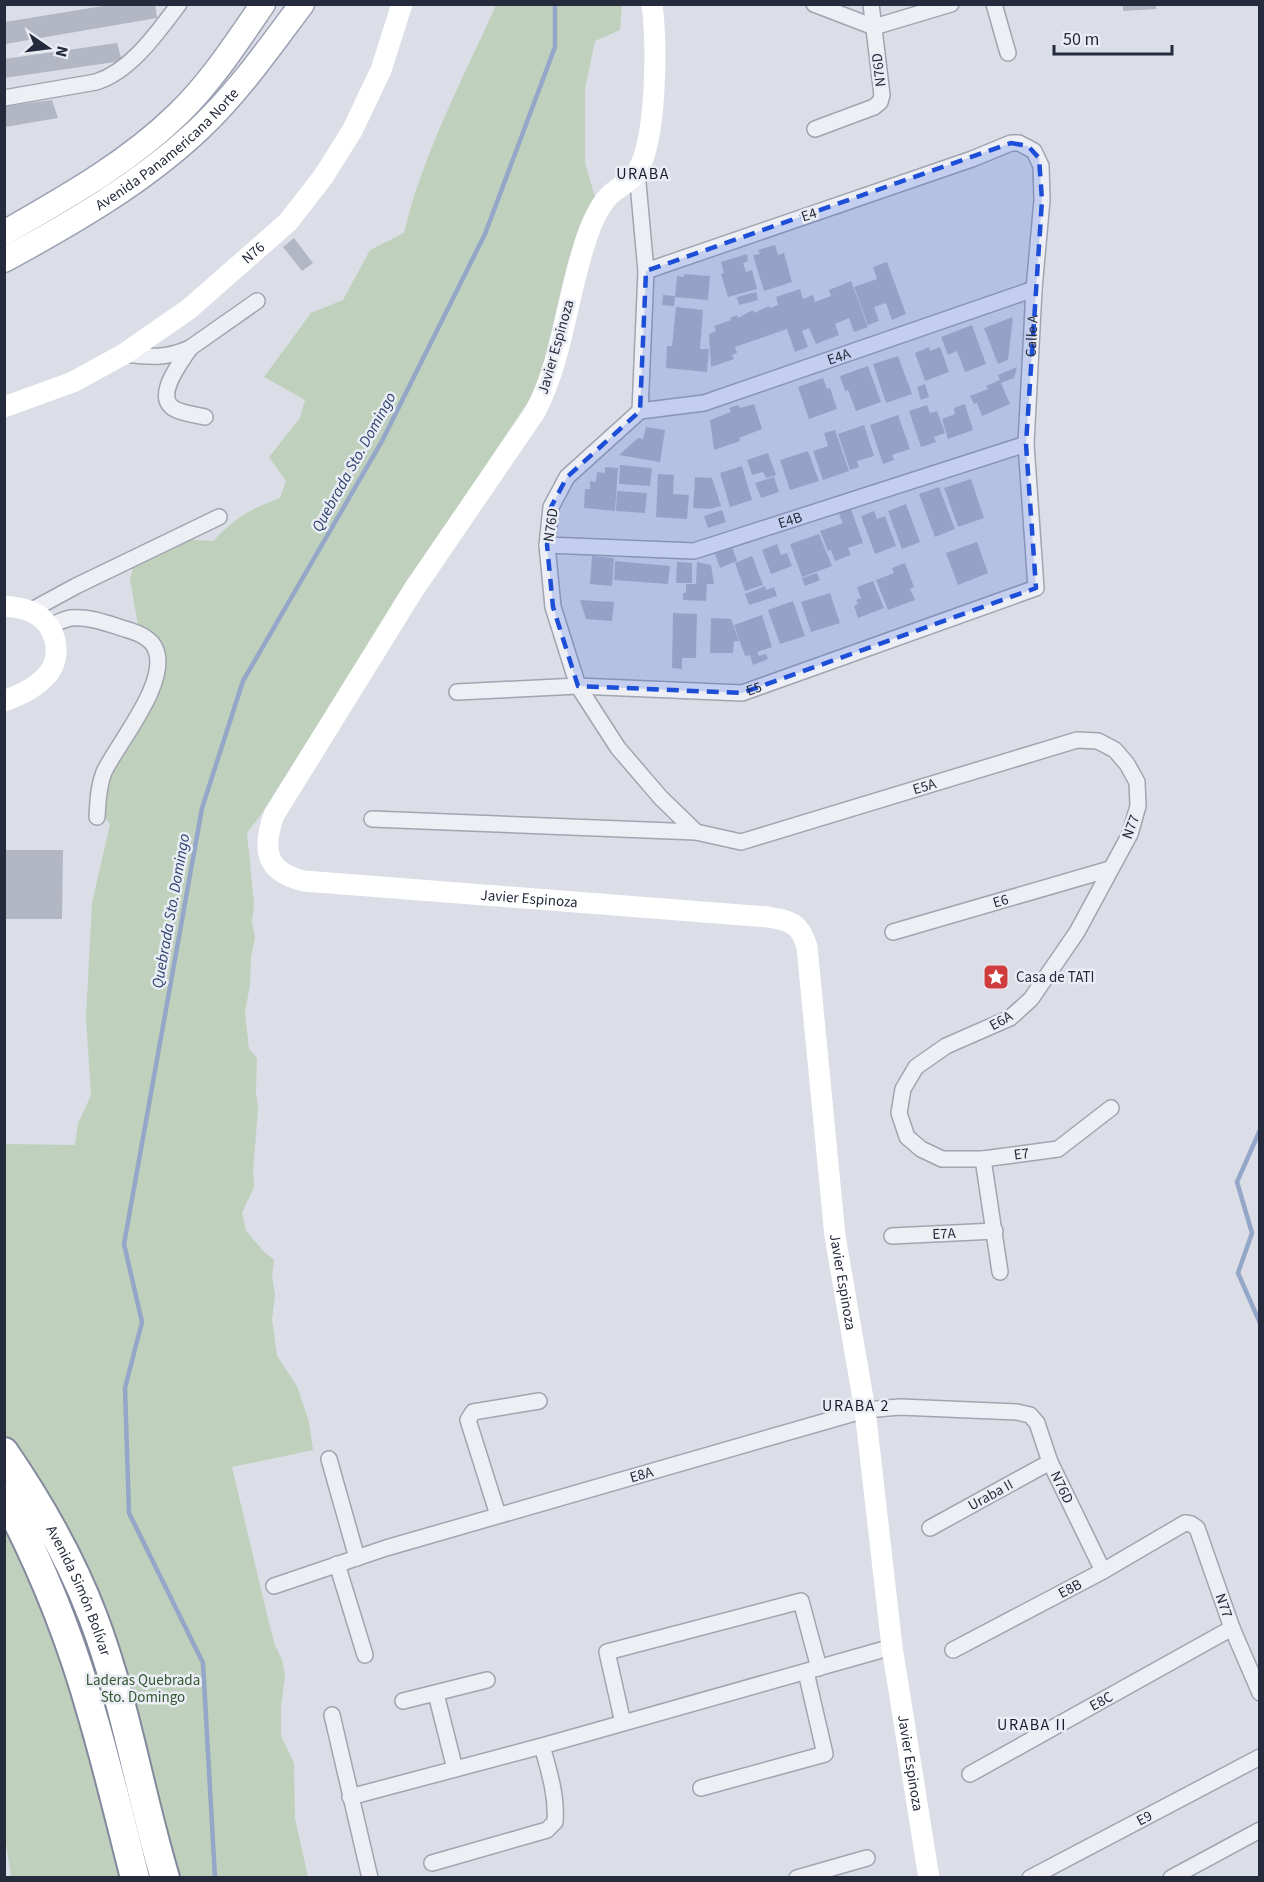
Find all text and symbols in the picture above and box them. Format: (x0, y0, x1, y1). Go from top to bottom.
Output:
north arrow (18, 18, 78, 78)
scale bar (1054, 18, 1172, 56)
text: 50 m (1063, 27, 1099, 52)
text: N (50, 44, 74, 59)
street label: N76D (867, 52, 891, 88)
street label: Avenida Panamericana Norte (91, 83, 244, 215)
district label: URABA (616, 163, 670, 185)
street label: E4 (798, 202, 820, 227)
street label: N76 (237, 237, 269, 269)
street label: Javier Espinoza (533, 297, 579, 397)
street label: Calle A (1020, 313, 1043, 358)
street label: E4A (824, 342, 854, 370)
water label: Quebrada Sto. Domingo (306, 388, 402, 536)
street label: E4B (775, 506, 805, 534)
street label: N76D (538, 507, 564, 543)
street label: E5 (743, 676, 765, 701)
street label: E5A (910, 773, 939, 800)
street label: N77 (1117, 812, 1145, 842)
water label: Quebrada Sto. Domingo (147, 832, 195, 990)
street label: Javier Espinoza (480, 884, 578, 913)
street label: E6 (990, 889, 1011, 913)
place icon: Casa de TATI (981, 962, 1011, 992)
place label: Casa de TATI (1016, 967, 1095, 988)
street label: E6A (986, 1006, 1017, 1036)
street label: E7 (1012, 1142, 1030, 1165)
street label: E7A (932, 1222, 957, 1245)
street label: Javier Espinoza (824, 1232, 862, 1332)
district label: URABA 2 (822, 1395, 890, 1417)
street label: E8A (627, 1461, 656, 1488)
street label: N76D (1045, 1467, 1079, 1507)
street label: Uraba II (964, 1474, 1017, 1516)
street label: Avenida Simón Bolívar (41, 1521, 117, 1659)
street label: E8B (1054, 1573, 1086, 1603)
street label: N77 (1210, 1590, 1238, 1621)
park label: Laderas Quebrada Sto. Domingo (86, 1670, 200, 1708)
street label: E8C (1085, 1686, 1117, 1716)
street label: Javier Espinoza (893, 1713, 929, 1813)
district label: URABA II (997, 1714, 1067, 1736)
street label: E9 (1132, 1805, 1156, 1831)

